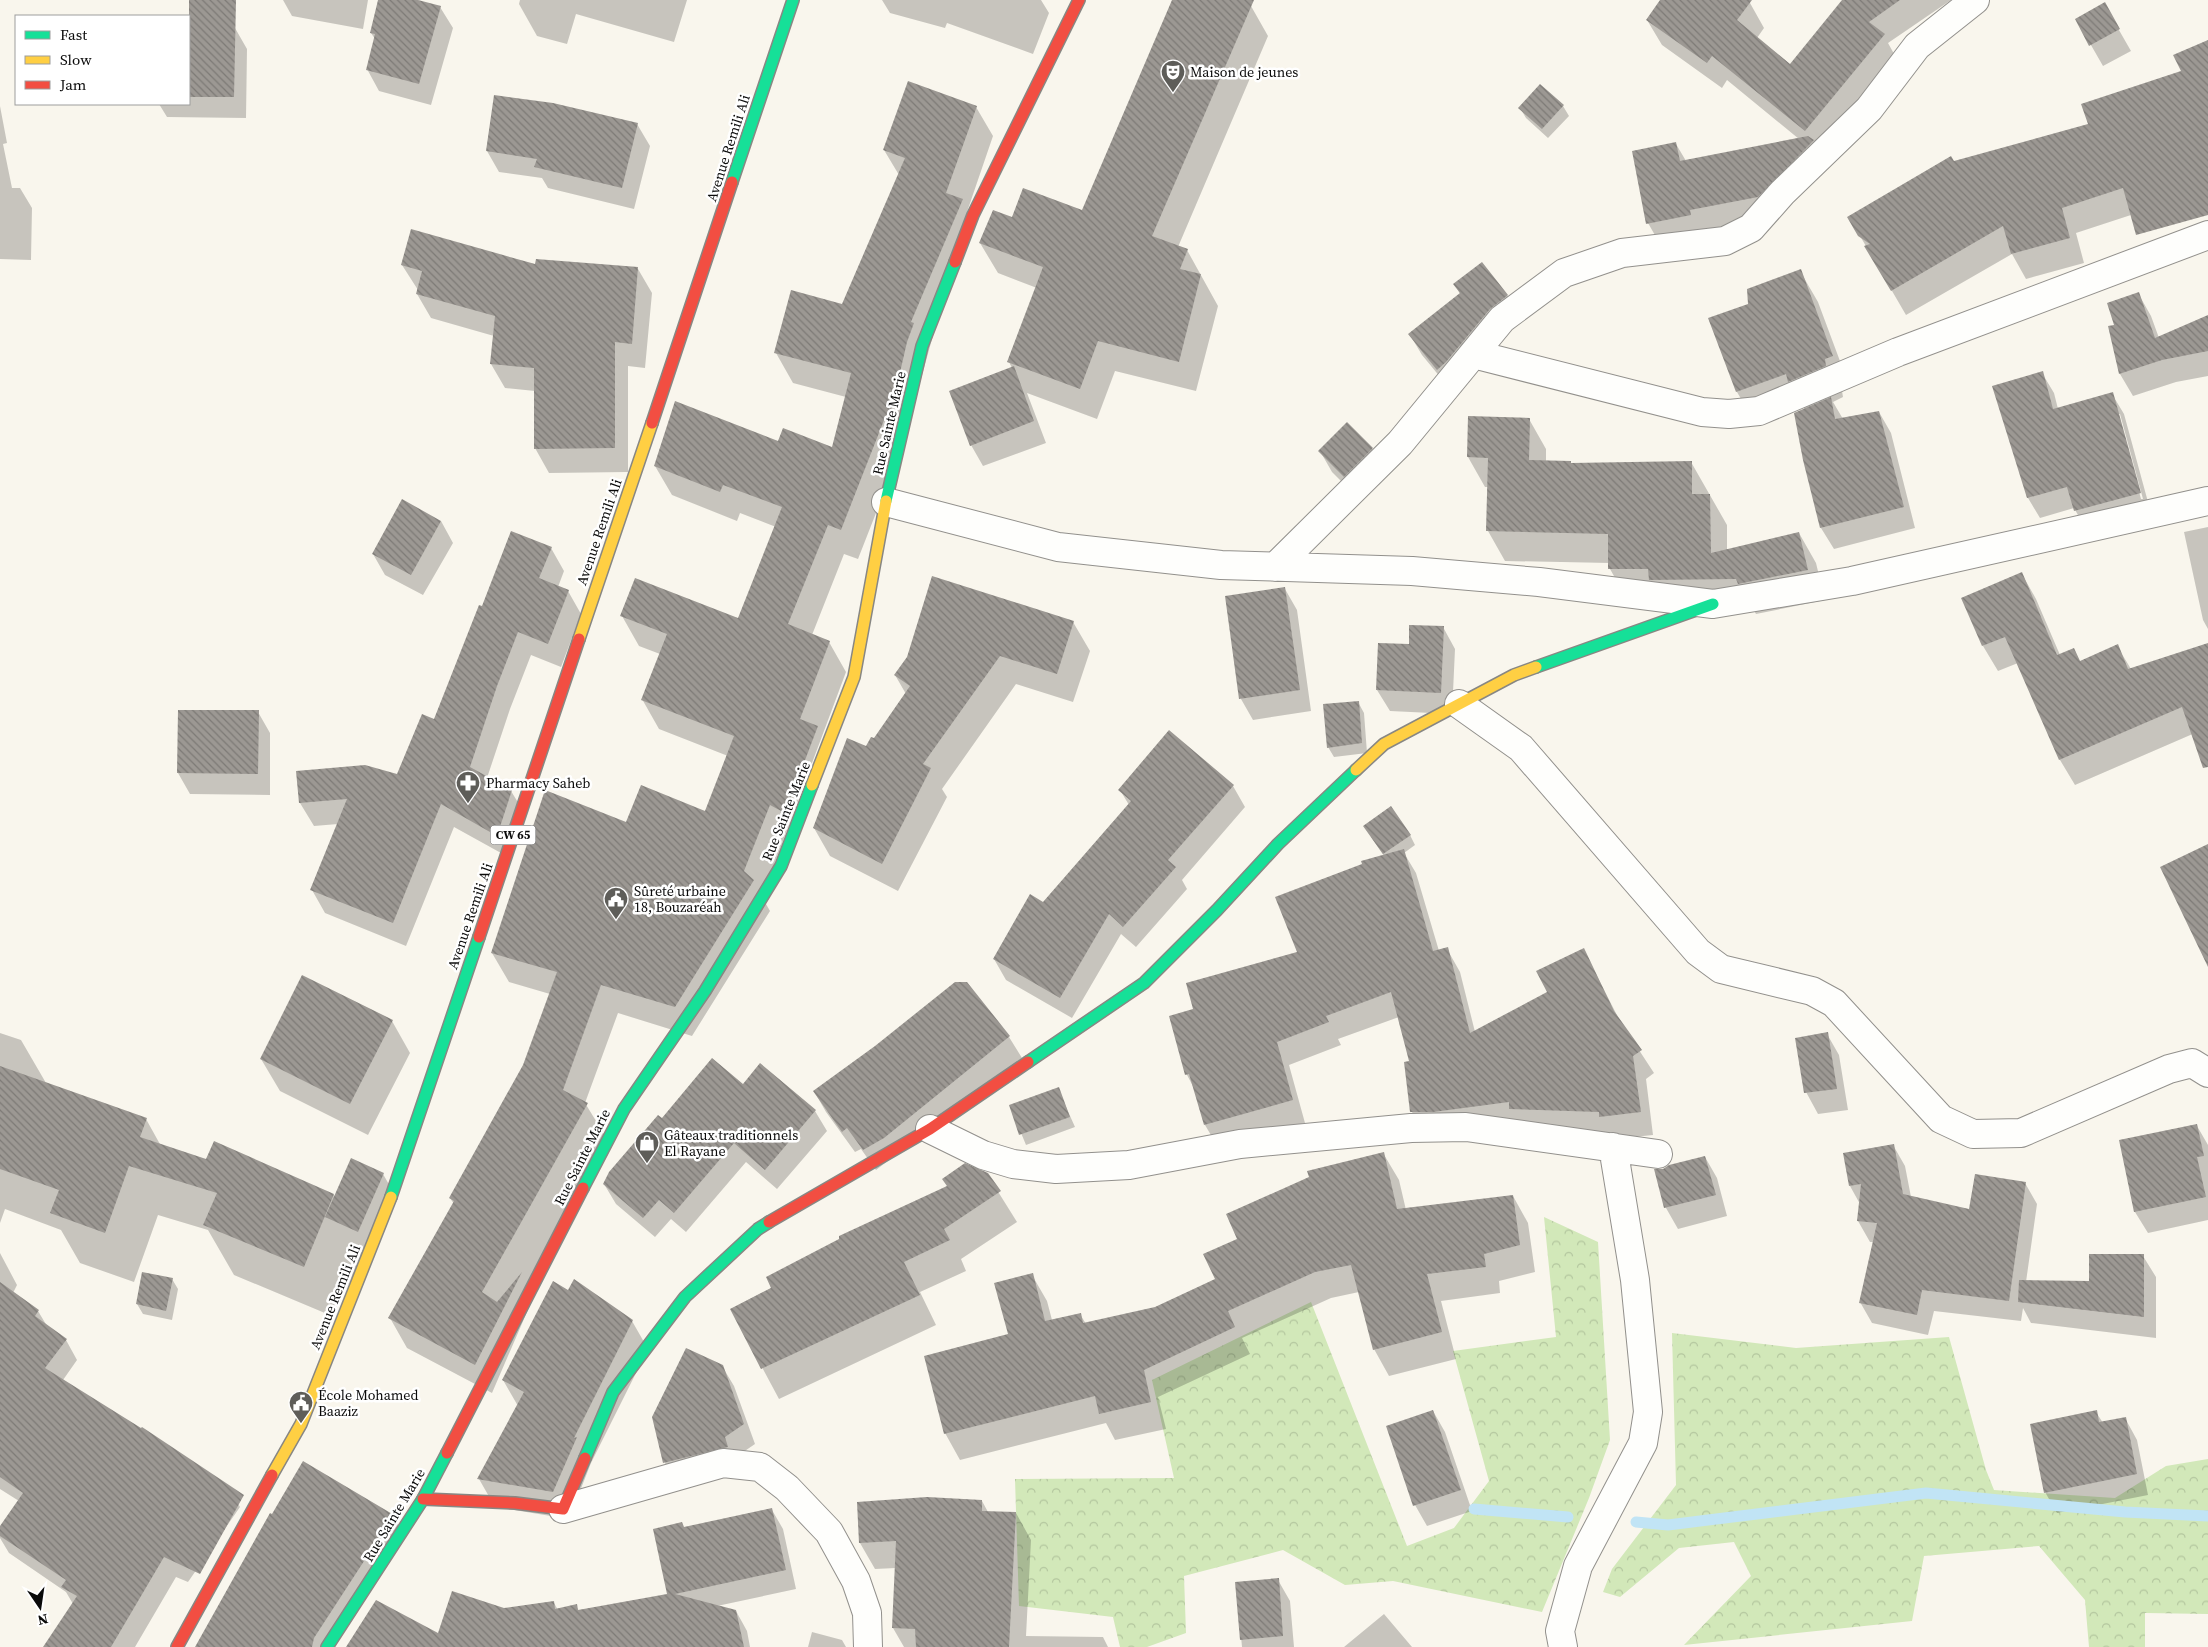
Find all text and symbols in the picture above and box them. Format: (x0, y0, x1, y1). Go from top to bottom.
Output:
legend (15, 15, 190, 105)
text: Fast (60, 24, 87, 45)
text: Slow (60, 49, 92, 70)
theatre icon: Maison de jeunes (1160, 59, 1186, 93)
place label: Maison de jeunes (1190, 62, 1298, 82)
text: Jam (59, 74, 87, 95)
street label: Avenue Remili Ali (701, 92, 755, 204)
street label: Rue Sainte Marie (867, 369, 911, 477)
street label: Avenue Remili Ali (571, 476, 627, 588)
street label: Rue Sainte Marie (757, 758, 815, 864)
pharmacy icon: Pharmacy Saheb (455, 770, 481, 804)
place label: Pharmacy Saheb (486, 773, 590, 793)
road number: CW 65 (490, 826, 536, 844)
street label: Avenue Remili Ali (442, 860, 498, 972)
place label: Sûreté urbaine 18, Bouzaréah (634, 881, 726, 917)
public building icon: Sûreté urbaine 18, Bouzaréah (603, 886, 629, 920)
street label: Rue Sainte Marie (549, 1105, 615, 1209)
place label: Gâteaux traditionnels El Rayane (664, 1125, 798, 1161)
shop icon: Gâteaux traditionnels El Rayane (634, 1130, 660, 1164)
street label: Avenue Remili Ali (305, 1242, 365, 1352)
place label: École Mohamed Baaziz (318, 1385, 419, 1421)
public building icon: École Mohamed Baaziz (288, 1390, 314, 1424)
street label: Rue Sainte Marie (358, 1464, 430, 1566)
north arrow (15, 1582, 65, 1632)
text: N (36, 1609, 50, 1631)

